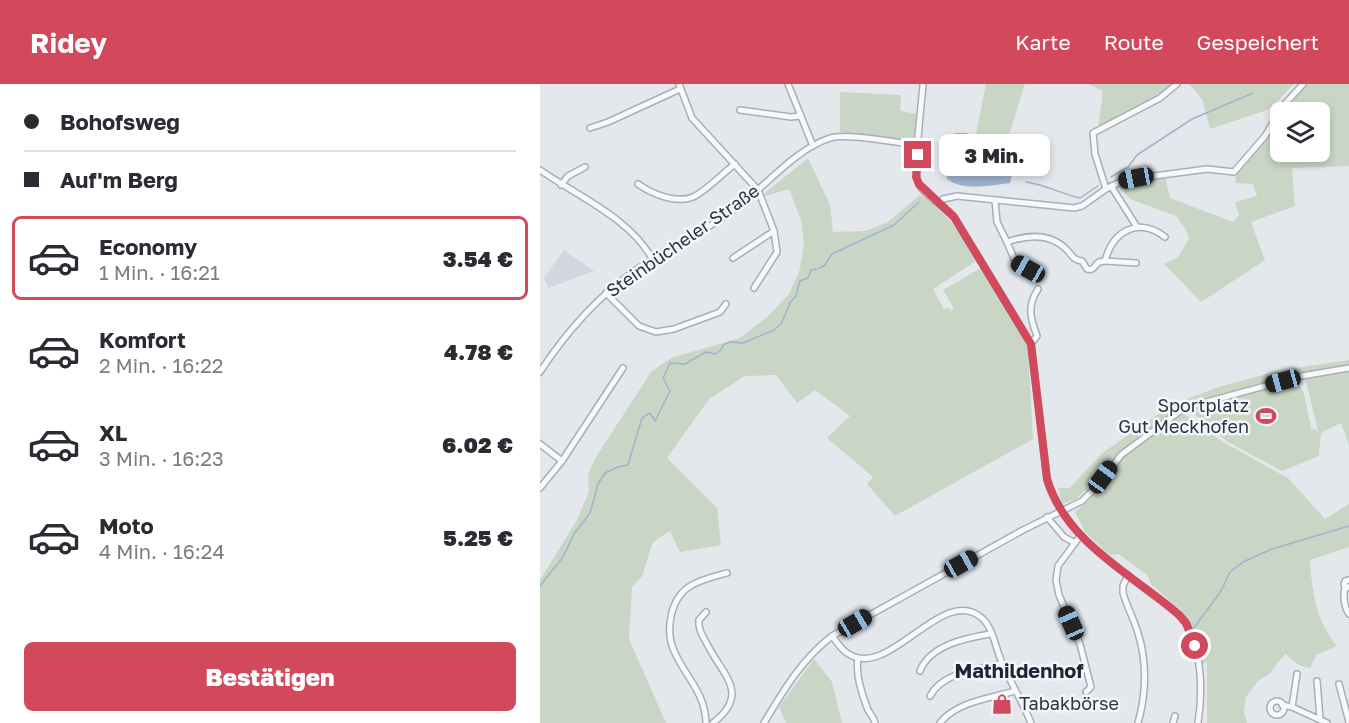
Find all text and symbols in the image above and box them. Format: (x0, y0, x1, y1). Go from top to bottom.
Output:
text: Ridey (30, 26, 107, 59)
text: Karte (1015, 29, 1071, 55)
text: Route (1104, 29, 1164, 55)
text: Gespeichert (1197, 29, 1319, 55)
map controls (1270, 102, 1330, 162)
button: layers (1270, 102, 1330, 162)
text: Bohofsweg (60, 108, 180, 135)
callout: 3 Min. (939, 134, 1050, 176)
route end (904, 141, 931, 168)
text: 3 Min. (964, 143, 1025, 167)
text: Auf'm Berg (60, 166, 178, 193)
car (1117, 166, 1155, 190)
street label: Steinbücheler Straße (602, 179, 763, 301)
icon: car (27, 231, 81, 285)
text: Economy (99, 233, 197, 260)
text: 3.54 € (443, 245, 513, 272)
car (1008, 252, 1048, 286)
text: 1 Min. · 16:21 (99, 260, 220, 284)
icon: car (27, 324, 81, 378)
text: Komfort (99, 326, 186, 353)
text: 4.78 € (444, 338, 513, 365)
text: 2 Min. · 16:22 (99, 353, 223, 377)
car (1263, 368, 1303, 394)
place label: Sportplatz Gut Meckhofen (1118, 394, 1249, 437)
sports icon: Sportplatz Gut Meckhofen (1254, 404, 1278, 428)
icon: car (27, 417, 81, 471)
text: XL (99, 419, 127, 446)
text: 6.02 € (442, 431, 513, 458)
text: 3 Min. · 16:23 (99, 446, 224, 470)
car (1085, 457, 1121, 497)
icon: car (27, 510, 81, 564)
text: Moto (99, 512, 154, 539)
text: 5.25 € (443, 524, 513, 551)
text: 4 Min. · 16:24 (99, 539, 225, 563)
car (941, 547, 981, 581)
car (1055, 603, 1087, 643)
car (835, 606, 875, 640)
route start (1181, 632, 1208, 659)
button: Bestätigen (24, 642, 516, 711)
district label: Mathildenhof (954, 658, 1084, 682)
shop icon: Tabakbörse (990, 692, 1014, 716)
place label: Tabakbörse (1019, 692, 1119, 714)

